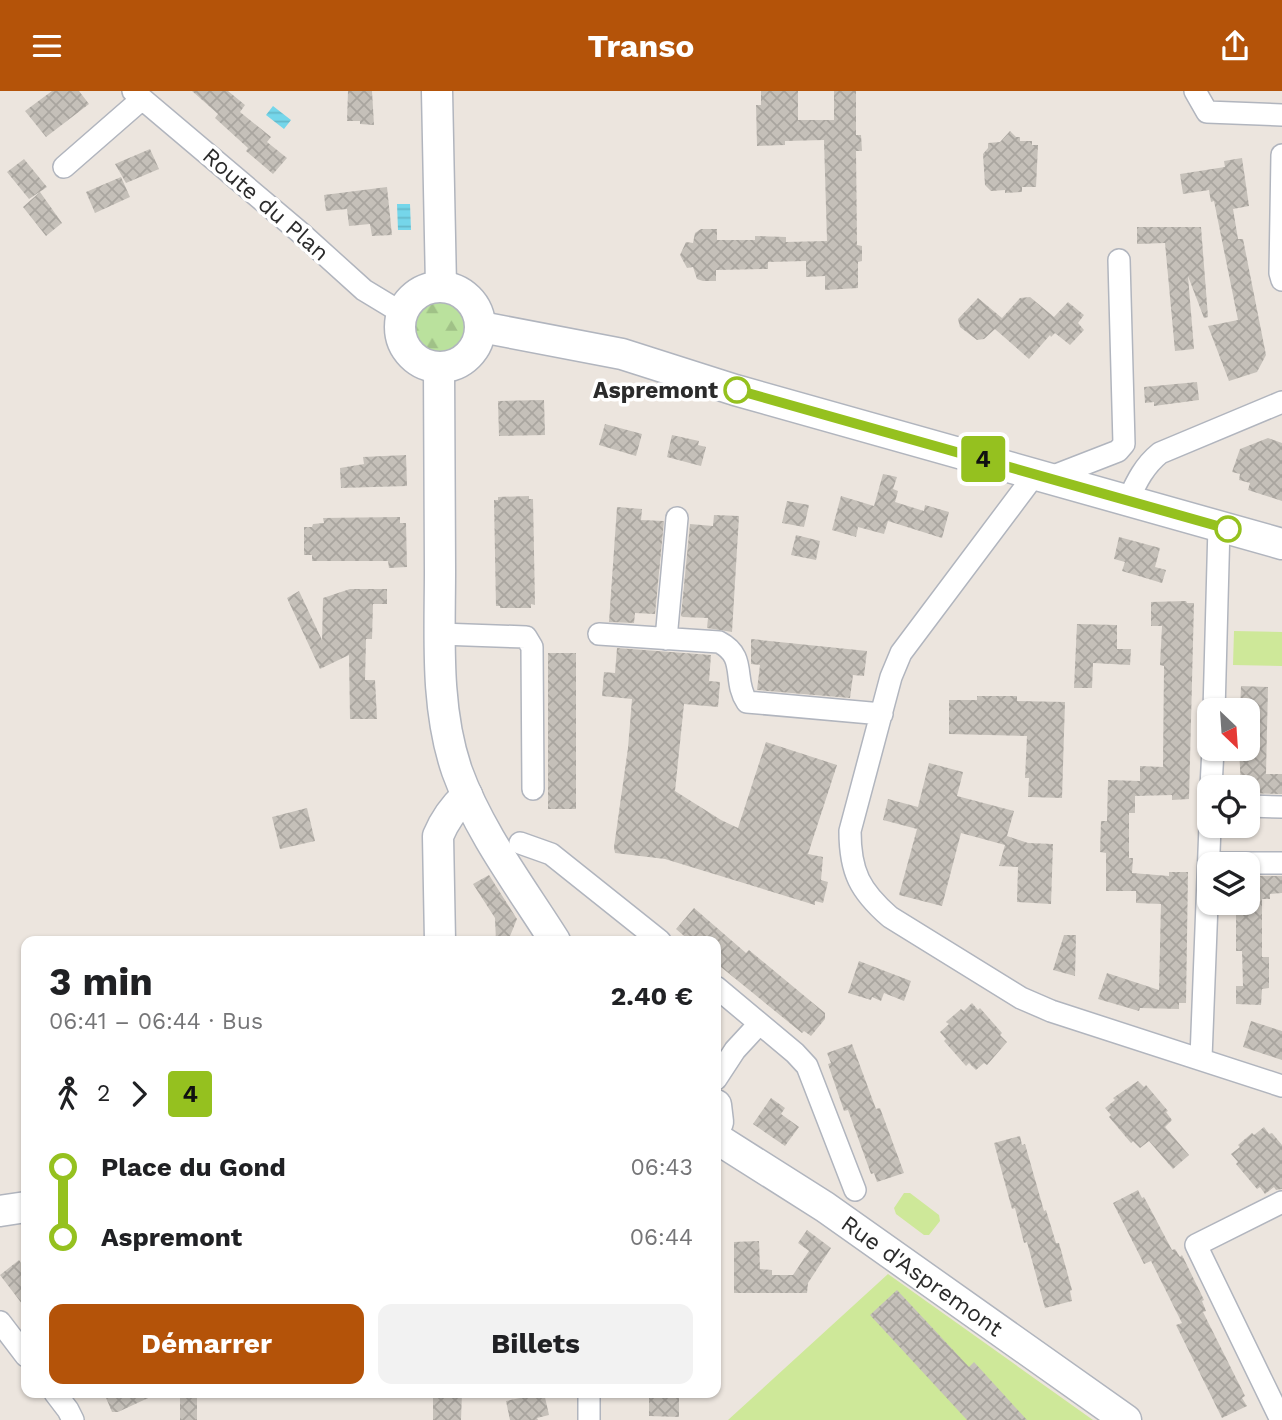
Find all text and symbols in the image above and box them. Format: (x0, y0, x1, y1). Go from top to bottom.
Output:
icon: menu (28, 27, 66, 65)
text: Transo (588, 27, 694, 65)
icon: share (1216, 27, 1254, 65)
street label: Route du Plan (197, 142, 334, 267)
place label: Aspremont (593, 377, 718, 404)
marker: Aspremont (724, 377, 750, 403)
line badge: 4 (960, 436, 1006, 482)
text: 4 (975, 445, 991, 473)
unlabelled marker (1215, 516, 1241, 542)
north arrow (1197, 698, 1260, 761)
map controls (1197, 698, 1260, 915)
button: locate (1197, 775, 1260, 838)
button: layers (1197, 852, 1260, 915)
text: 3 min (49, 960, 153, 1004)
text: 2.40 € (611, 981, 693, 1011)
text: 06:41 – 06:44 · Bus (49, 1008, 263, 1035)
icon: walk (49, 1075, 87, 1113)
icon: forward (120, 1075, 158, 1113)
text: 2 (97, 1080, 110, 1107)
text: 4 (182, 1080, 198, 1108)
text: Place du Gond (101, 1152, 286, 1182)
text: 06:43 (630, 1154, 693, 1181)
street label: Rue d'Aspremont (836, 1210, 1008, 1343)
text: Aspremont (101, 1222, 242, 1252)
text: 06:44 (630, 1224, 693, 1251)
button: Démarrer (49, 1304, 364, 1384)
button: Billets (378, 1304, 693, 1384)

